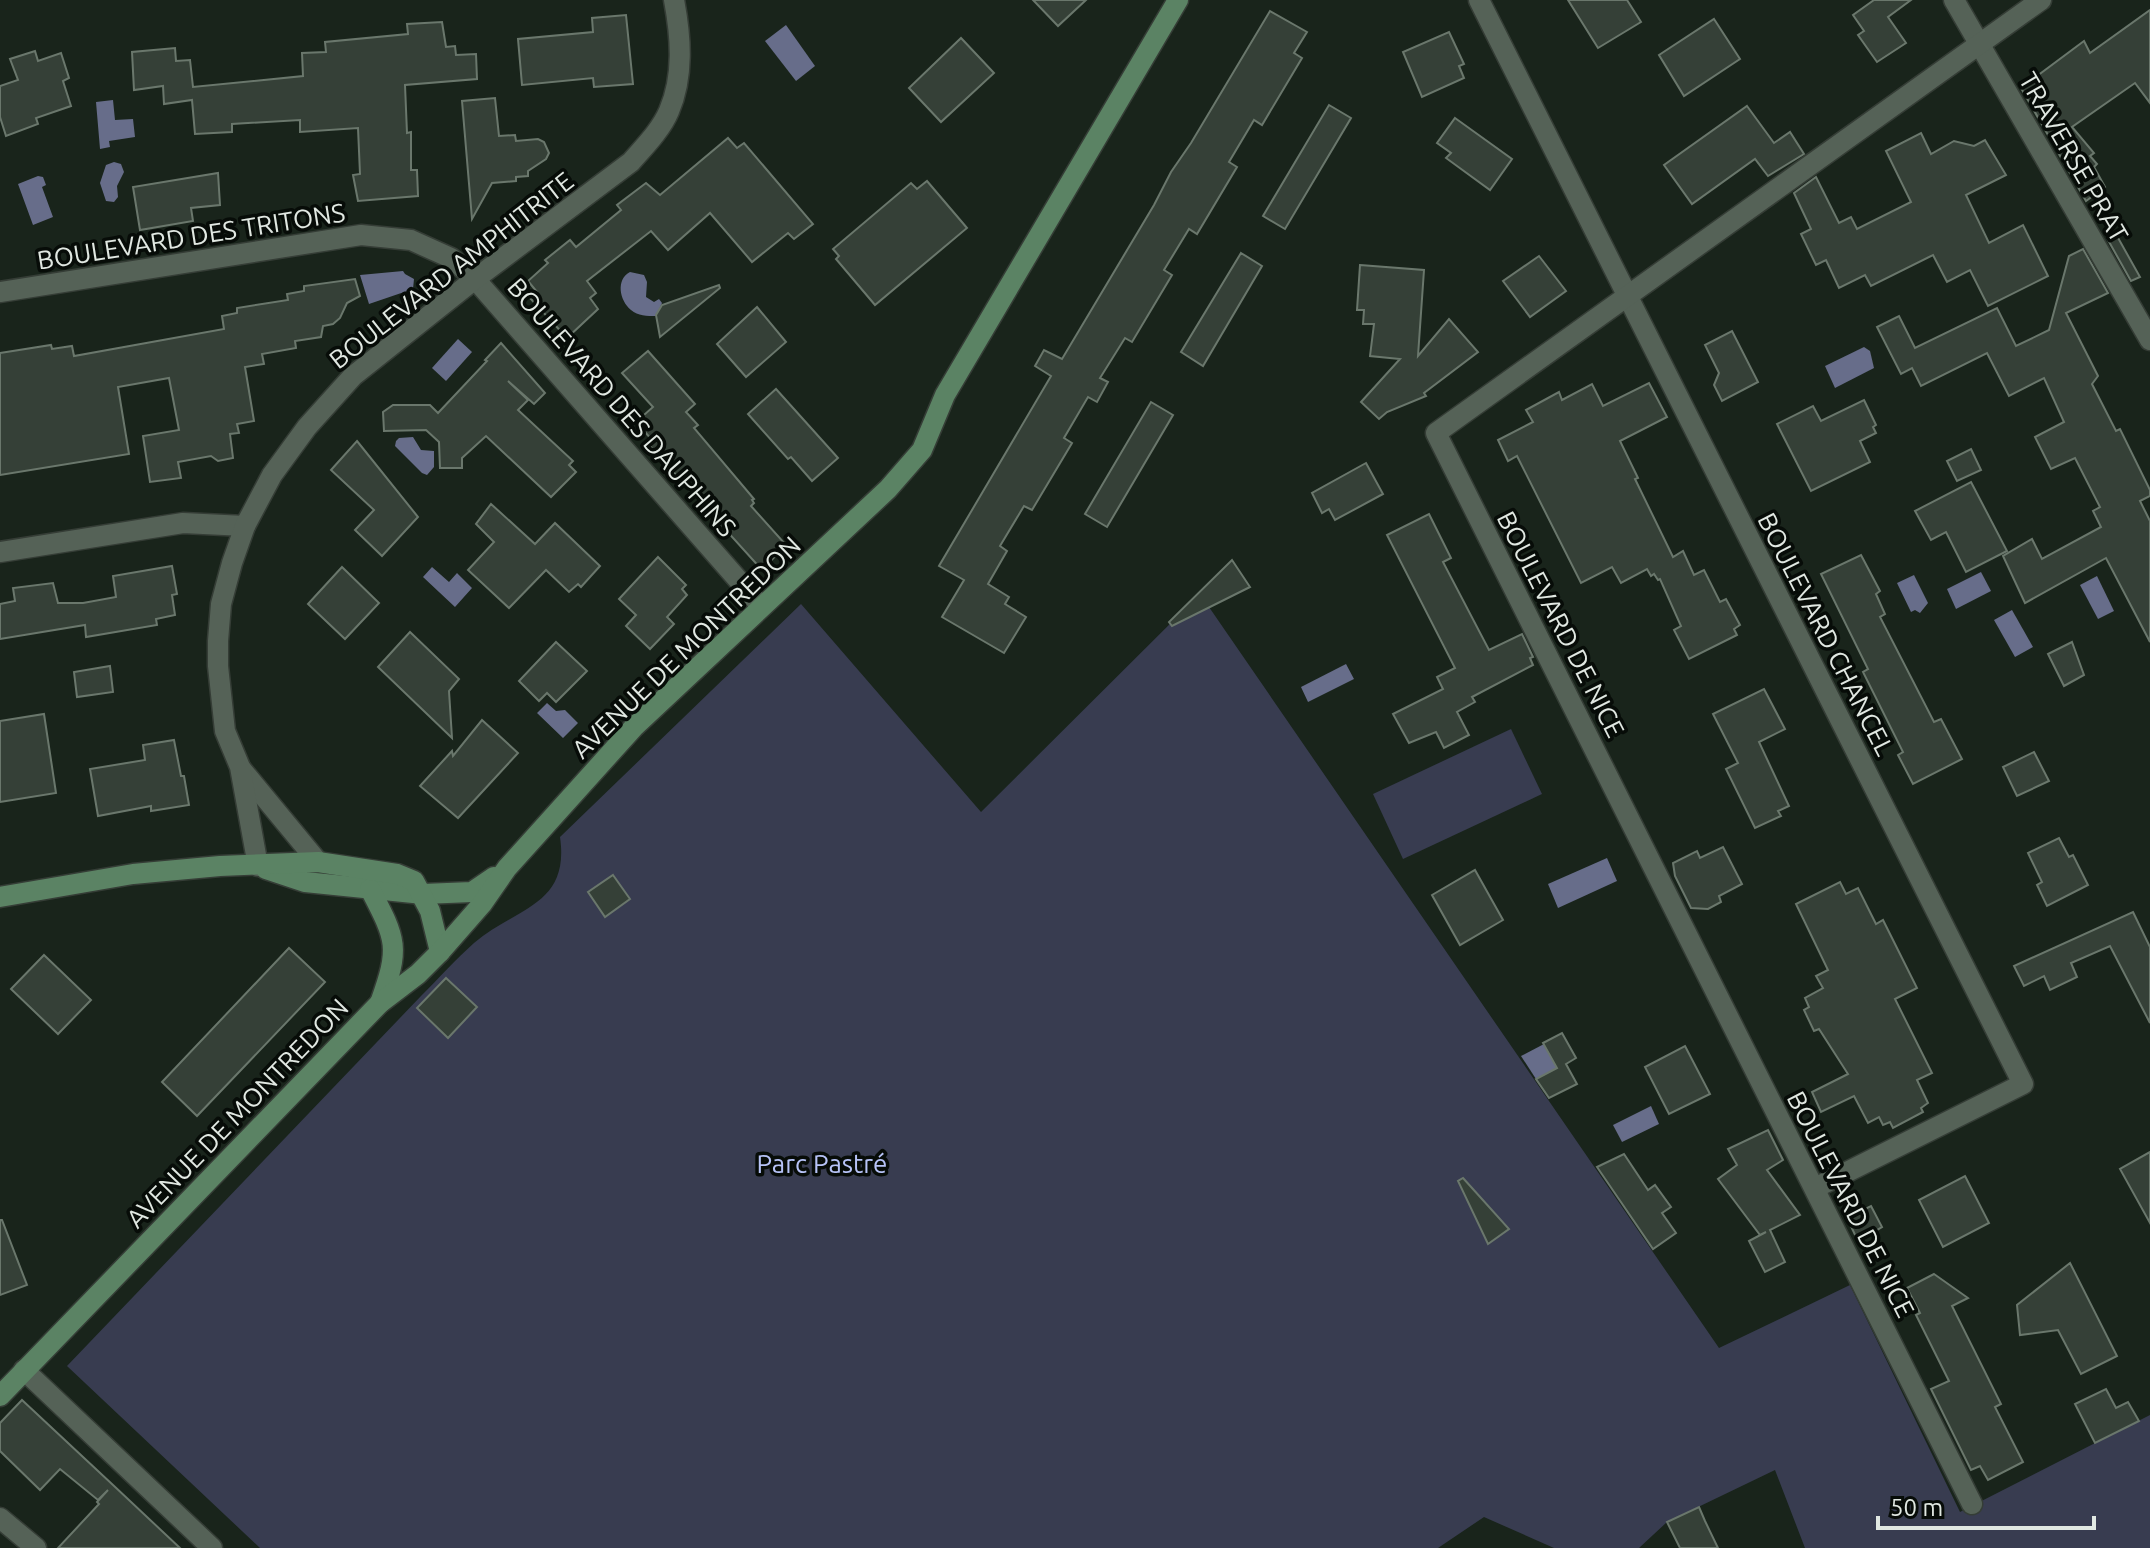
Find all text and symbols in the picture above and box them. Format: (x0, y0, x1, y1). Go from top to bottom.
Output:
street label: TRAVERSE PRAT (2014, 67, 2134, 247)
street label: BOULEVARD AMPHITRITE (323, 166, 579, 374)
street label: BOULEVARD DES TRITONS (35, 197, 347, 275)
street label: BOULEVARD DES DAUPHINS (502, 272, 742, 542)
street label: BOULEVARD DE NICE (1491, 506, 1631, 742)
street label: BOULEVARD CHANCEL (1752, 508, 1900, 760)
street label: AVENUE DE MONTREDON (566, 530, 806, 764)
street label: AVENUE DE MONTREDON (120, 993, 354, 1233)
street label: BOULEVARD DE NICE (1781, 1086, 1921, 1322)
park label: Parc Pastré (757, 1149, 887, 1178)
scale bar (1878, 1480, 2094, 1530)
text: 50 m (1890, 1494, 1943, 1521)

